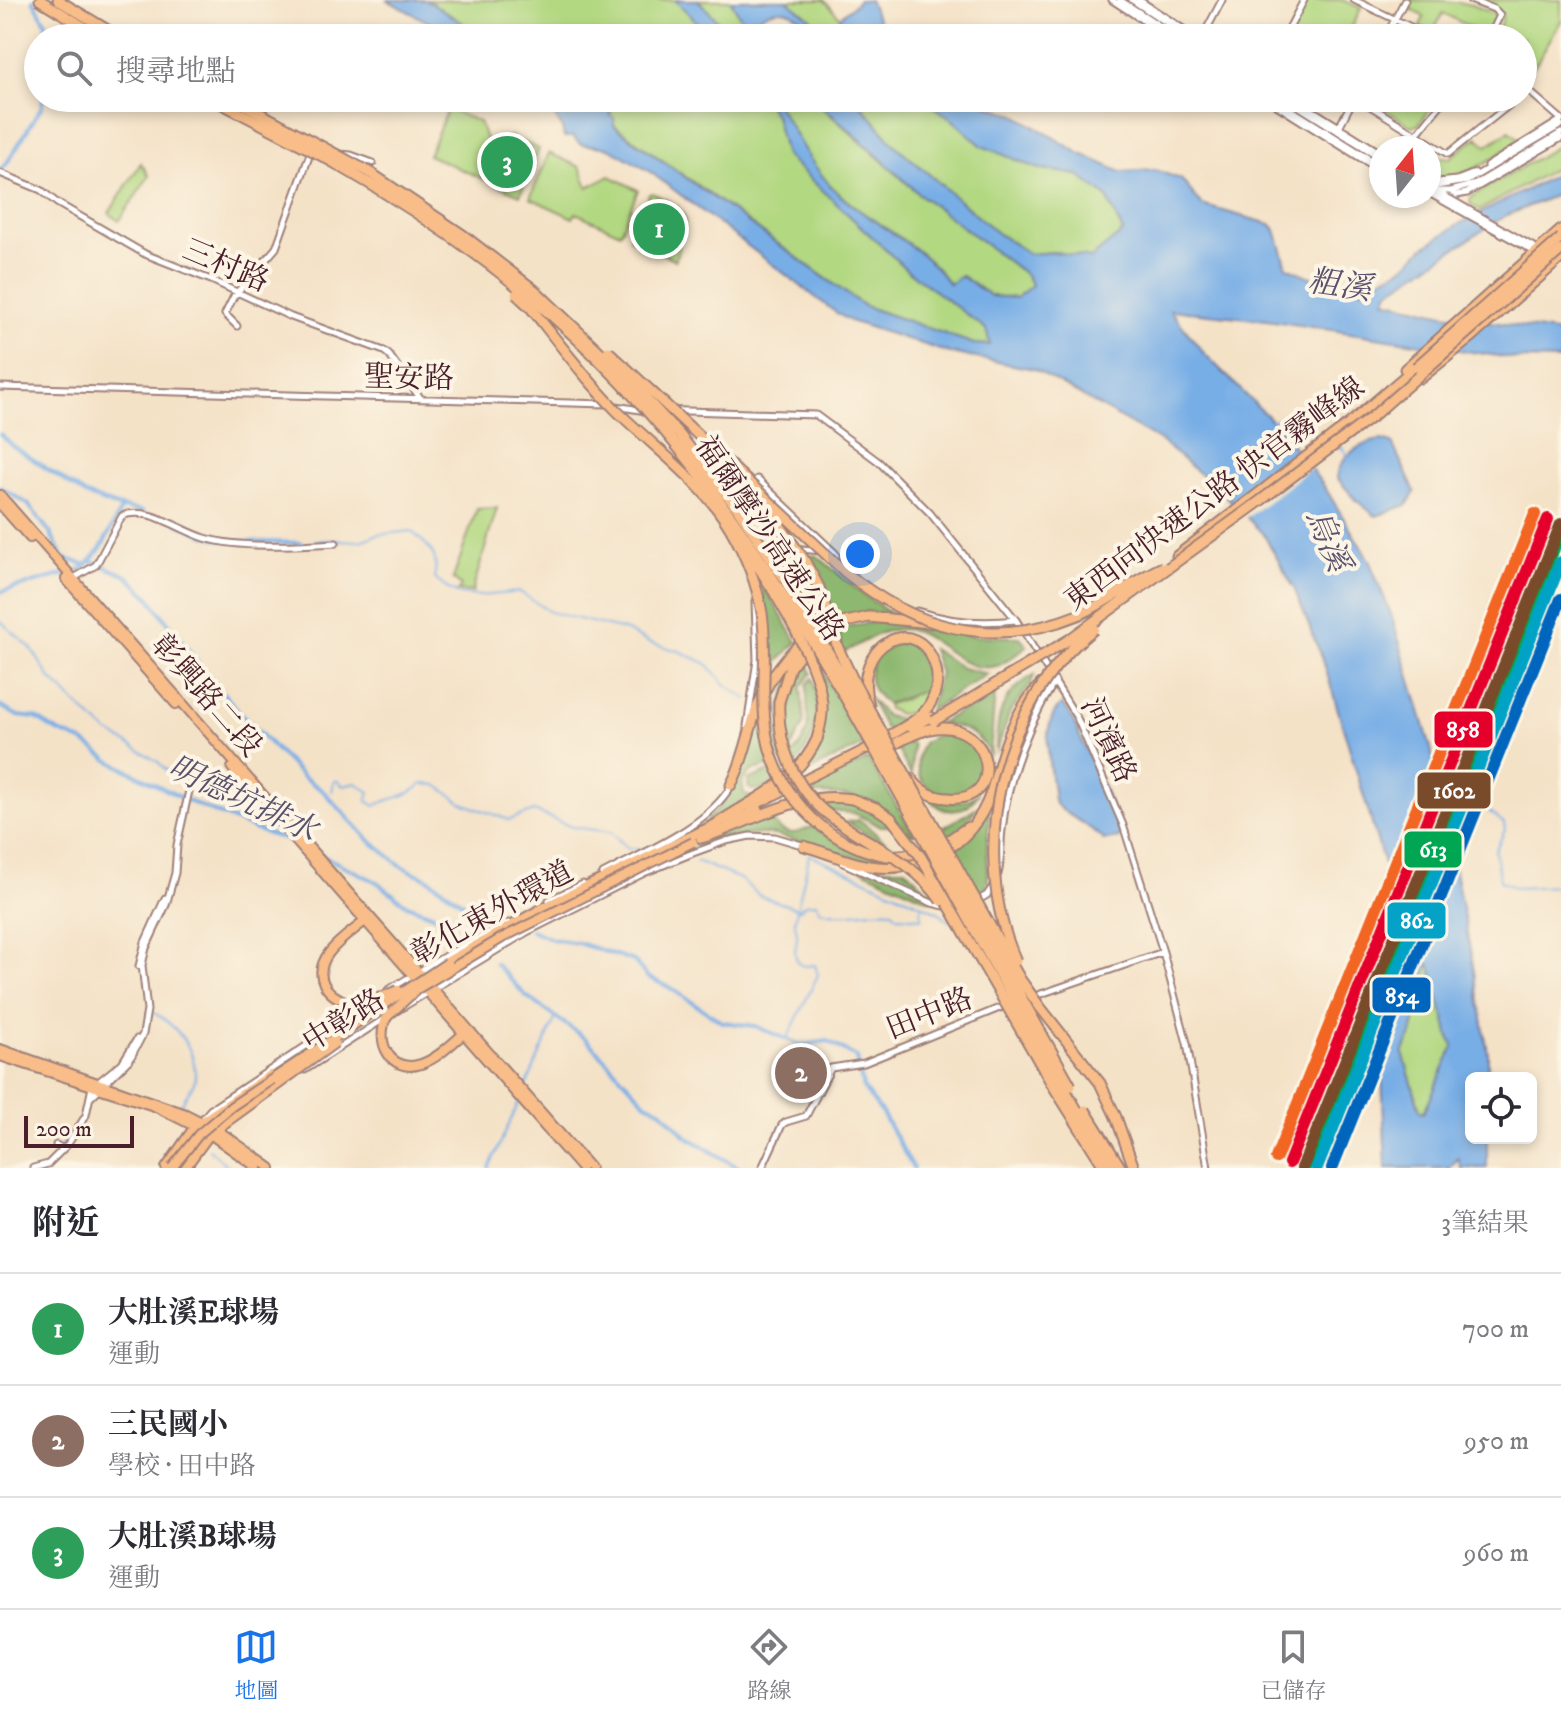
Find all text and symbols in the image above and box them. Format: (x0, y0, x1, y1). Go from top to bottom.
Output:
search box (24, 24, 1537, 112)
icon: search (52, 46, 96, 90)
text: 搜尋地點 (116, 54, 236, 91)
pin: 3 (481, 132, 533, 192)
north arrow (1369, 136, 1441, 208)
pin: 1 (633, 199, 685, 259)
street label: 三村路 (177, 232, 274, 301)
water label: 粗溪 (1305, 262, 1377, 311)
street label: 聖安路 (364, 359, 454, 398)
street label: 東西向快速公路 快官霧峰線 (1057, 369, 1372, 619)
street label: 福爾摩沙高速公路 (686, 429, 851, 649)
water label: 烏溪 (1296, 504, 1359, 581)
your location (840, 534, 880, 574)
street label: 彰興路二段 (143, 627, 269, 765)
street label: 河濱路 (1072, 692, 1143, 789)
line badge: 858 (1433, 710, 1494, 749)
text: 858 (1447, 717, 1479, 744)
water label: 明德坑排水 (161, 748, 326, 853)
line badge: 1602 (1416, 771, 1492, 810)
text: 1602 (1433, 778, 1476, 805)
line badge: 613 (1403, 830, 1463, 869)
text: 613 (1419, 837, 1447, 864)
street label: 彰化東外環道 (405, 853, 580, 973)
line badge: 862 (1386, 901, 1447, 940)
text: 862 (1400, 908, 1435, 935)
line badge: 854 (1371, 976, 1432, 1014)
street label: 田中路 (881, 980, 978, 1048)
street label: 中彰路 (296, 982, 392, 1061)
text: 854 (1385, 983, 1420, 1010)
pin: 2 (775, 1043, 827, 1103)
map controls (1465, 1072, 1537, 1144)
button: locate (1465, 1072, 1537, 1144)
scale bar (24, 1112, 134, 1148)
text: 200 m (36, 1116, 92, 1143)
text: 附近 (32, 1203, 100, 1245)
text: 3筆結果 (1441, 1207, 1529, 1240)
text: 大肚溪E球場 (108, 1295, 279, 1332)
text: 1 (53, 1313, 63, 1346)
text: 700 m (1462, 1313, 1529, 1346)
text: 運動 (108, 1338, 160, 1371)
text: 三民國小 (108, 1407, 228, 1444)
text: 2 (52, 1425, 64, 1458)
text: 950 m (1464, 1425, 1529, 1458)
text: 學校 · 田中路 (108, 1450, 255, 1483)
text: 大肚溪B球場 (108, 1519, 277, 1556)
text: 3 (53, 1537, 63, 1570)
text: 960 m (1463, 1537, 1529, 1570)
text: 運動 (108, 1562, 160, 1595)
tab: 地圖 (234, 1625, 279, 1705)
tab: 路線 (747, 1625, 792, 1705)
tab: 已儲存 (1260, 1625, 1327, 1705)

